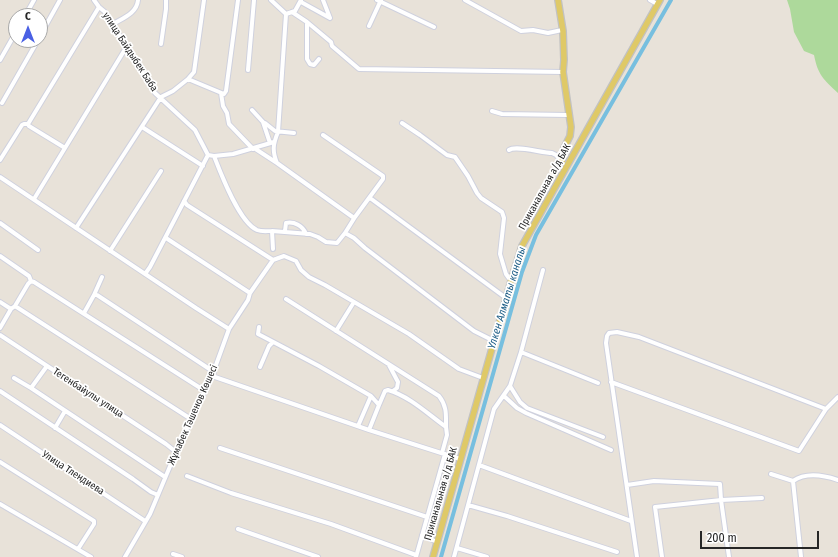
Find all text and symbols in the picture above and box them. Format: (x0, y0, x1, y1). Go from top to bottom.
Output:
north arrow (8, 8, 48, 48)
text: С (25, 10, 31, 23)
street label: улица Байдыбек Баба (100, 10, 160, 94)
street label: Приканальная а/д БАК (516, 142, 574, 232)
water label: Үлкен Алматы каналы (485, 245, 529, 351)
street label: Жұмабек Тәшенов Көшесі (165, 363, 221, 467)
street label: Тегенбайулы улица (50, 366, 126, 420)
street label: Приканальная а/д БАК (422, 446, 460, 542)
street label: Улица Тлендиева (39, 448, 107, 498)
scale bar (702, 523, 821, 549)
text: 200 m (707, 531, 737, 545)

